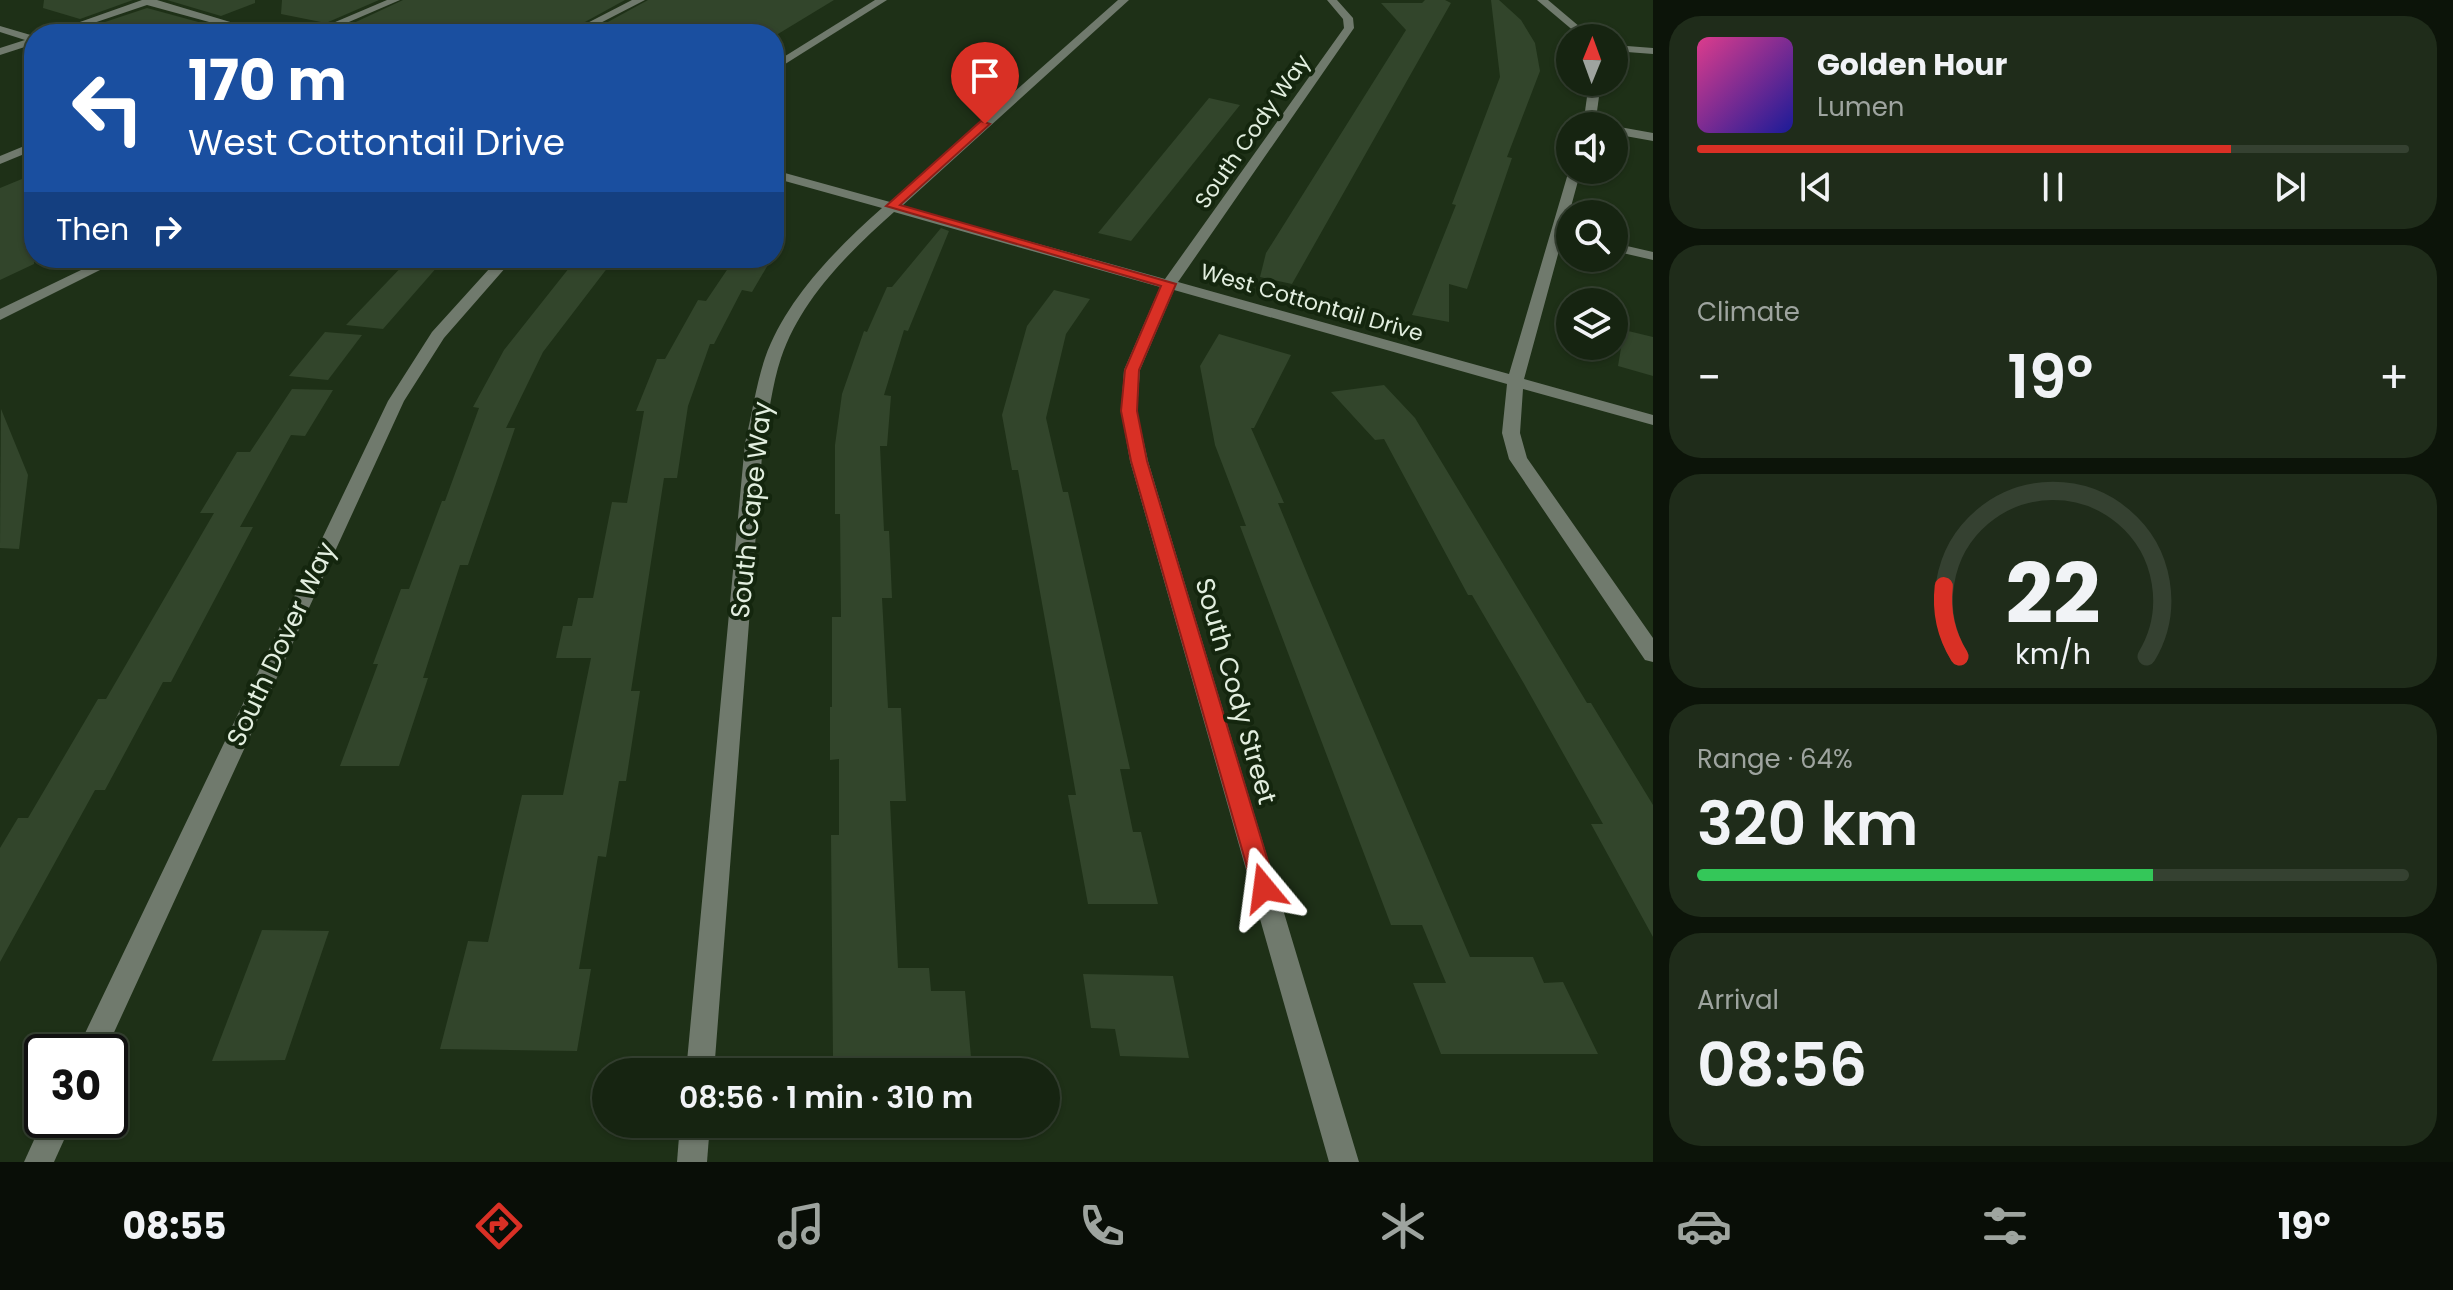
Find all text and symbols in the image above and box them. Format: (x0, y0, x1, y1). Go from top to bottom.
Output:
north arrow (1556, 24, 1628, 96)
map controls (1556, 24, 1628, 360)
text: 170 m (188, 41, 347, 120)
pin (951, 42, 1019, 124)
text: Golden Hour (1817, 43, 2007, 86)
street label: South Cody Way (1188, 47, 1318, 215)
icon: arrive (963, 54, 1007, 98)
icon: left (56, 56, 160, 160)
text: Lumen (1817, 89, 1904, 125)
button: sound (1556, 112, 1628, 184)
text: West Cottontail Drive (188, 117, 565, 168)
icon: previous (1794, 165, 1838, 209)
icon: pause (2031, 165, 2075, 209)
icon: next (2268, 165, 2312, 209)
button: search (1556, 200, 1628, 272)
text: Then (56, 208, 129, 251)
icon: right (145, 208, 189, 252)
street label: West Cottontail Drive (1197, 256, 1427, 349)
button: layers (1556, 288, 1628, 360)
text: Climate (1697, 294, 1800, 330)
text: 19° (2007, 335, 2093, 419)
text: − (1697, 347, 1721, 408)
text: + (2379, 347, 2409, 408)
street label: South Cape Way (722, 400, 780, 620)
street label: South Dover Way (218, 536, 344, 752)
text: 22 (2005, 536, 2101, 652)
street label: South Cody Street (1187, 574, 1285, 808)
text: km/h (2015, 634, 2091, 674)
text: Range · 64% (1697, 741, 1853, 777)
text: 320 km (1697, 782, 1918, 866)
position arrow (1222, 846, 1306, 930)
text: Arrival (1697, 982, 1779, 1018)
text: 08:56 (1697, 1023, 1867, 1107)
speed limit sign: 30 (24, 1034, 128, 1138)
text: 08:56 · 1 min · 310 m (679, 1076, 973, 1119)
icon: directions (471, 1198, 527, 1254)
icon: music (773, 1198, 829, 1254)
icon: phone (1074, 1198, 1130, 1254)
icon: climate (1375, 1198, 1431, 1254)
icon: car (1676, 1198, 1732, 1254)
icon: filters (1977, 1198, 2033, 1254)
text: 08:55 (123, 1201, 226, 1252)
text: 19° (2278, 1201, 2330, 1252)

